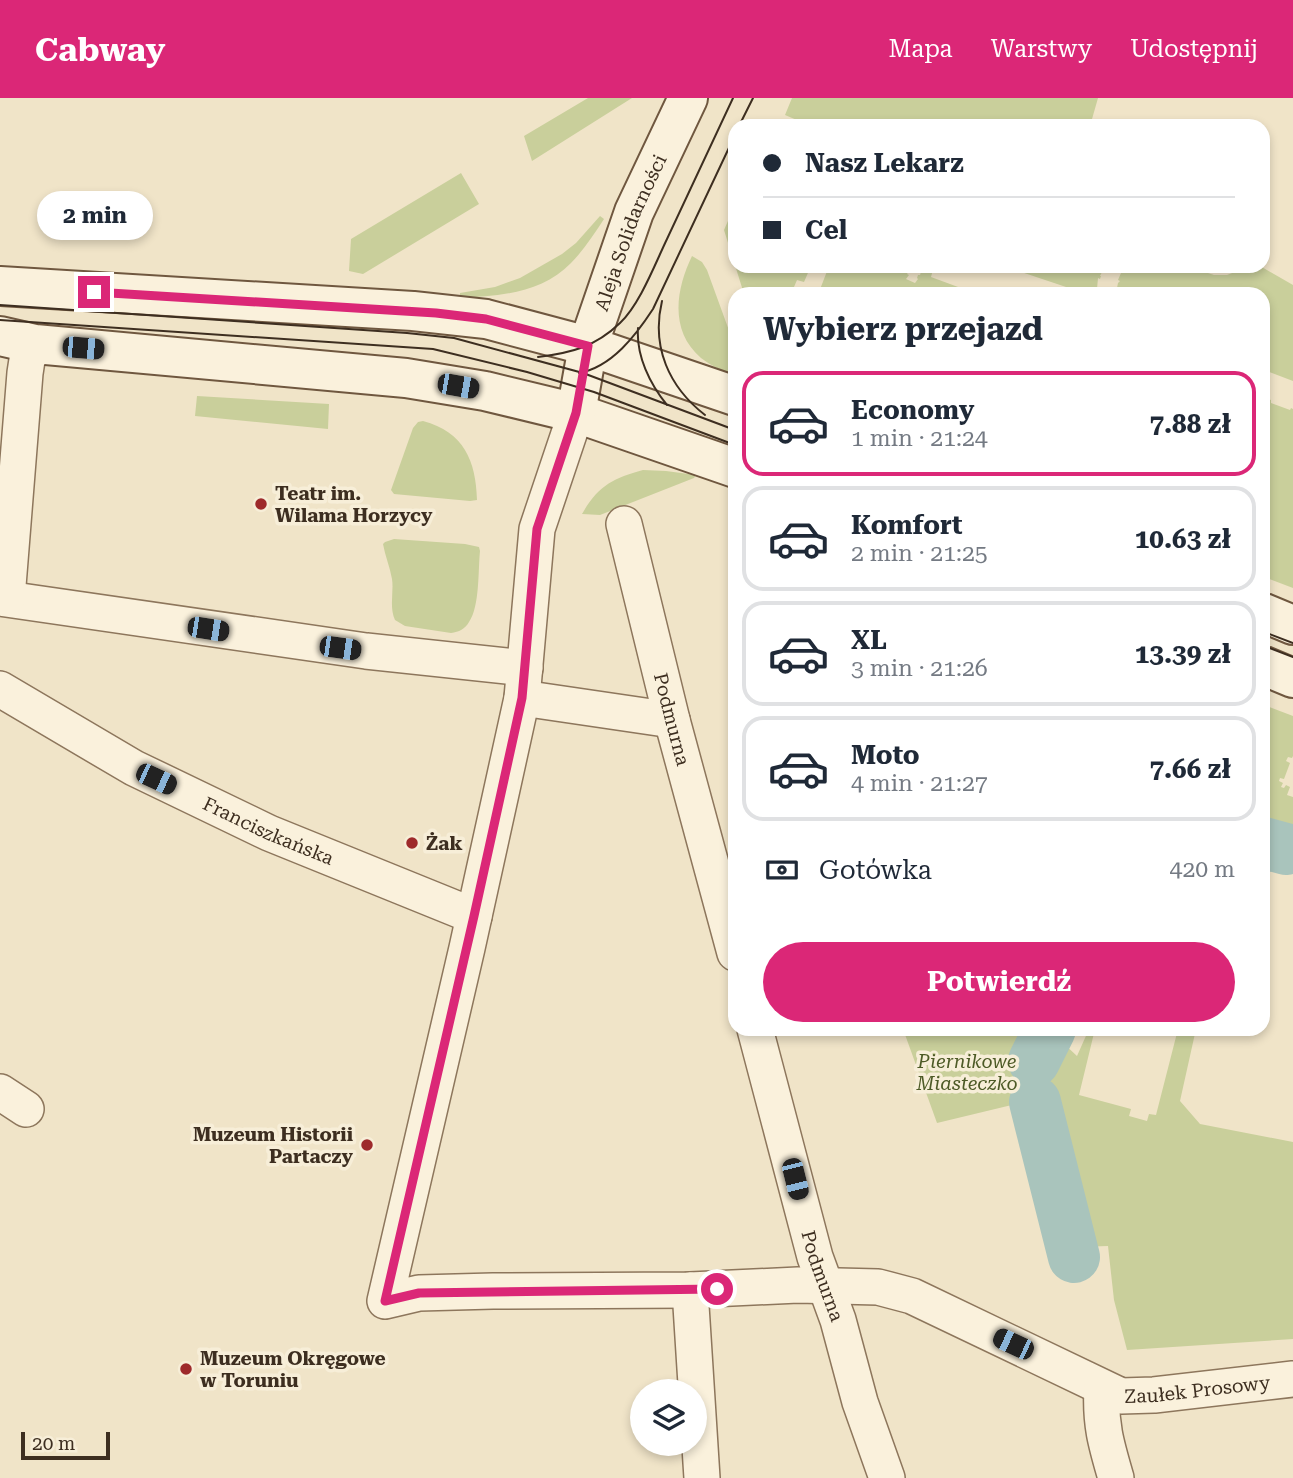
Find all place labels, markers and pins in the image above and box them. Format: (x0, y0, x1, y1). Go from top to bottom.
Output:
place label: Teatr im. Wilama Horzycy (275, 482, 433, 527)
marker: Teatr im. Wilama Horzycy (253, 496, 269, 512)
place label: Żak (426, 832, 463, 855)
marker: Żak (404, 835, 420, 851)
place label: Muzeum Historii Partaczy (193, 1123, 354, 1168)
marker: Muzeum Historii Partaczy (359, 1137, 375, 1153)
place label: Muzeum Okręgowe w Toruniu (200, 1347, 386, 1392)
marker: Muzeum Okręgowe w Toruniu (178, 1361, 194, 1377)

